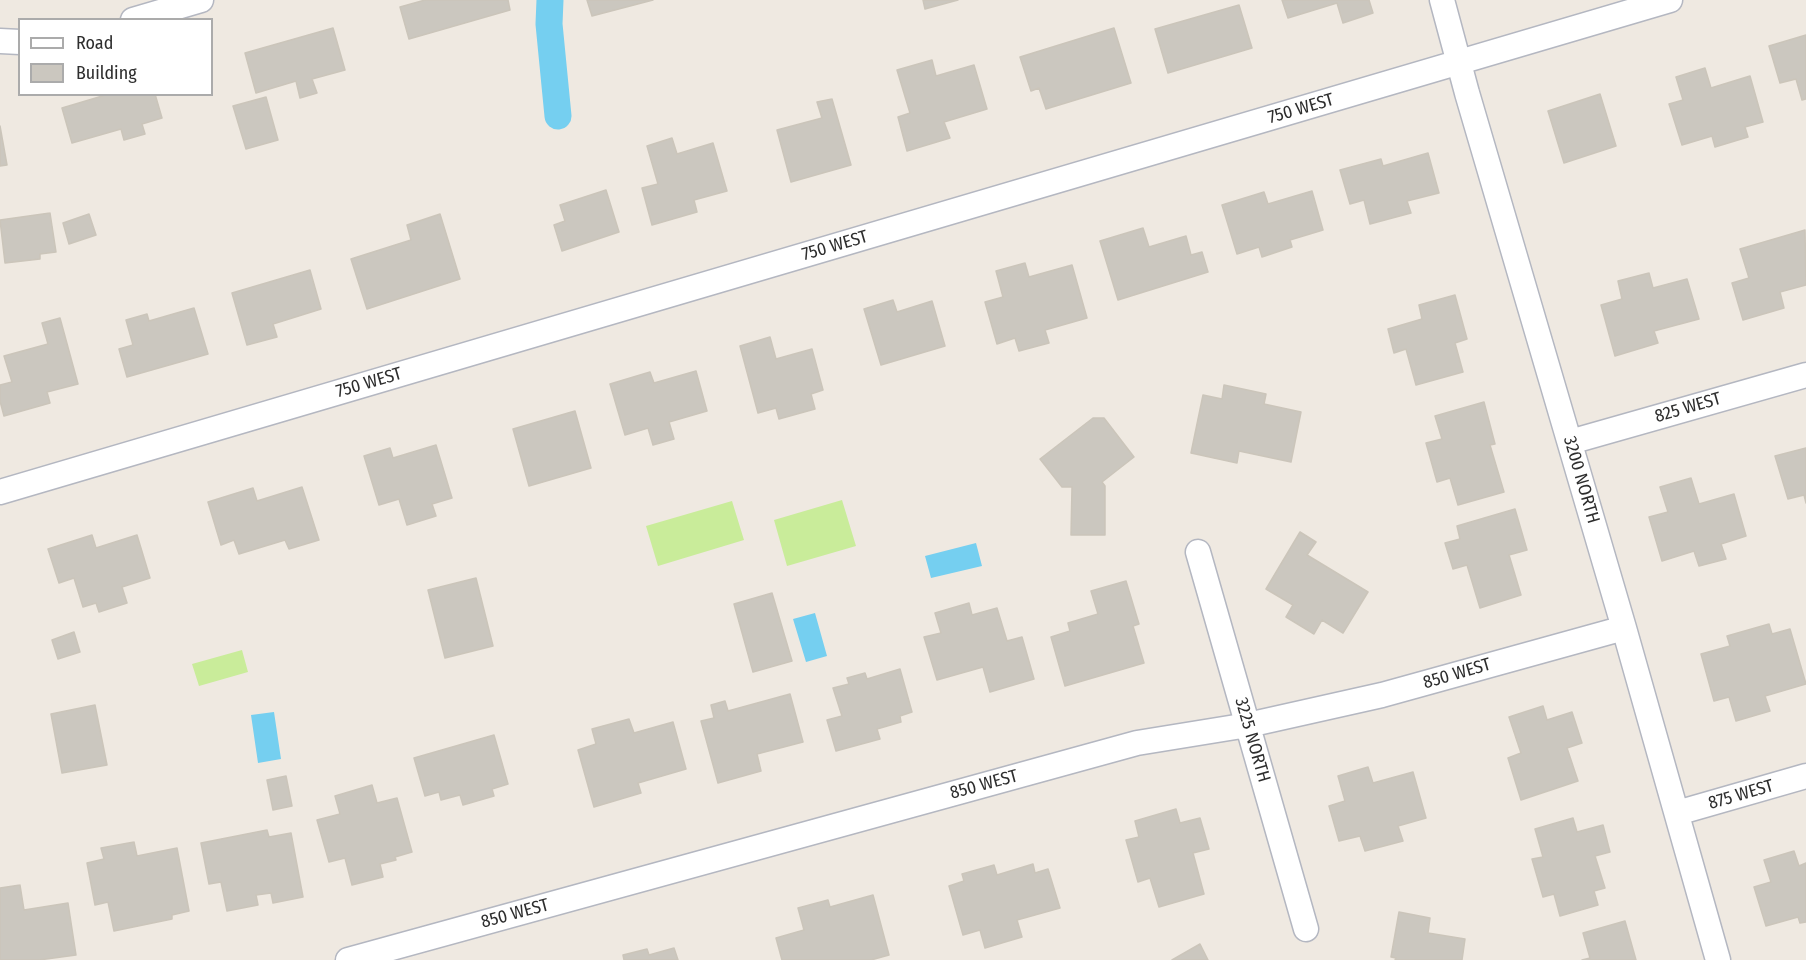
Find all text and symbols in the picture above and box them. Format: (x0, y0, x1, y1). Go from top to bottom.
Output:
legend (18, 18, 213, 96)
text: Road (76, 32, 113, 54)
text: Building (76, 62, 137, 84)
street label: 750 WEST (1266, 89, 1336, 129)
street label: 750 WEST (800, 226, 870, 266)
street label: 750 WEST (334, 363, 404, 403)
street label: 825 WEST (1652, 388, 1724, 428)
street label: 3200 NORTH (1558, 434, 1604, 526)
street label: 850 WEST (1421, 654, 1493, 694)
street label: 3225 NORTH (1230, 695, 1274, 785)
street label: 850 WEST (948, 766, 1020, 804)
street label: 875 WEST (1706, 775, 1776, 815)
street label: 850 WEST (479, 895, 551, 933)

